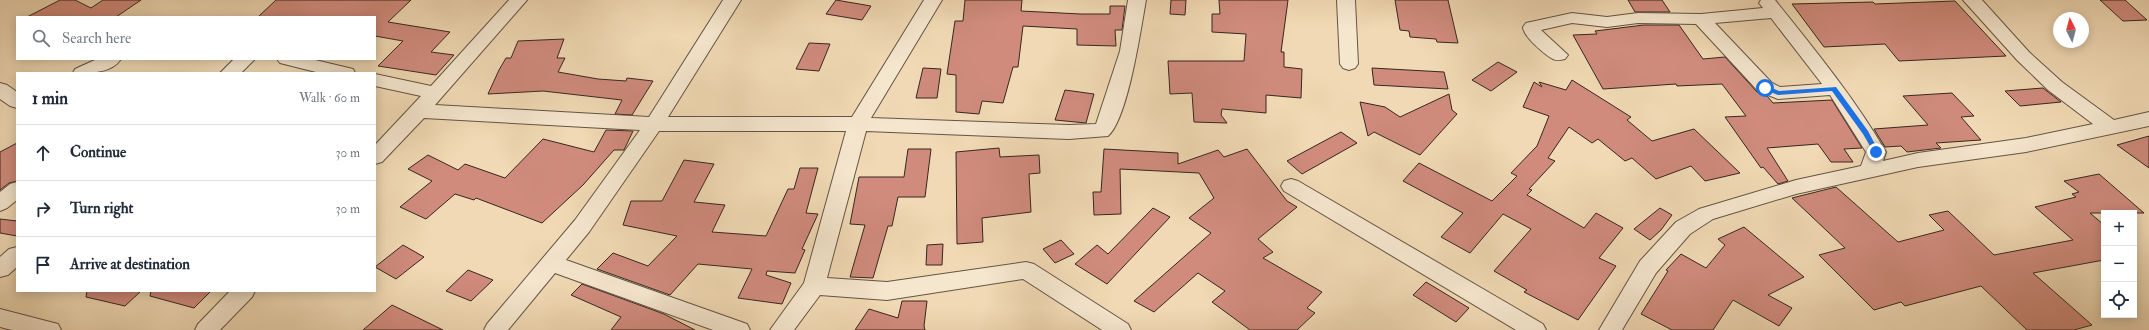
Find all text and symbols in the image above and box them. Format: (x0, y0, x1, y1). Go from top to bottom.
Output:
north arrow (2053, 12, 2089, 48)
search box (16, 16, 376, 60)
icon: search (30, 27, 52, 49)
text: Search here (62, 29, 131, 48)
route start (1756, 79, 1774, 97)
text: 1 min (32, 88, 68, 109)
text: Walk · 60 m (299, 90, 360, 106)
icon: ahead (32, 142, 54, 164)
text: Continue (70, 143, 126, 162)
route end (1867, 143, 1885, 161)
text: 30 m (336, 145, 360, 161)
icon: right (32, 198, 54, 220)
text: Turn right (70, 199, 133, 218)
text: 30 m (336, 201, 360, 217)
map controls (2101, 210, 2137, 318)
button: + (2101, 210, 2137, 246)
button: − (2101, 246, 2137, 282)
icon: arrive (32, 254, 54, 276)
text: Arrive at destination (70, 255, 190, 274)
button: locate (2101, 282, 2137, 318)

